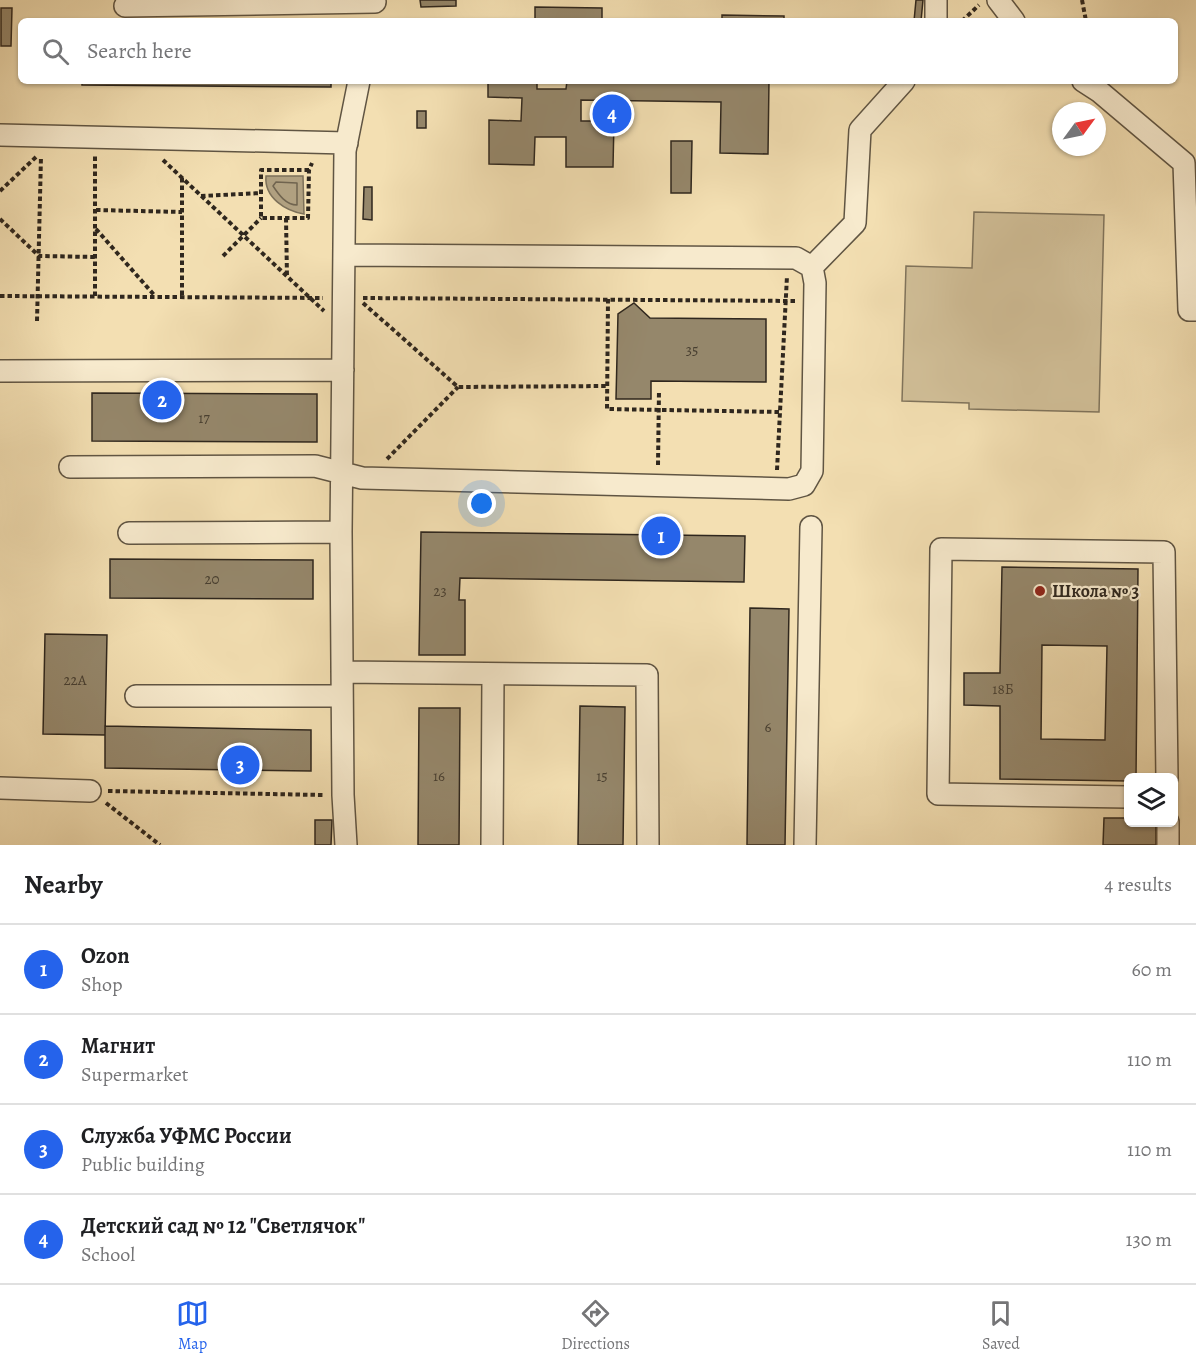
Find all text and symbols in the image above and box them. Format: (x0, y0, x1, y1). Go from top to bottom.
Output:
search box (18, 18, 1178, 84)
icon: search (39, 35, 72, 68)
text: Search here (87, 36, 192, 66)
pin: 4 (592, 92, 632, 136)
north arrow (1052, 102, 1106, 156)
house number: 35 (686, 340, 698, 360)
pin: 2 (142, 378, 182, 422)
house number: 17 (198, 408, 210, 428)
your location (467, 489, 496, 518)
pin: 1 (642, 514, 680, 558)
house number: 20 (204, 569, 220, 589)
place label: Школа № 3 (1052, 579, 1139, 603)
house number: 23 (433, 581, 447, 601)
marker: Школа № 3 (1033, 584, 1047, 598)
house number: 22А (63, 670, 87, 690)
house number: 18Б (992, 679, 1014, 699)
house number: 6 (765, 717, 772, 737)
pin: 3 (220, 742, 260, 788)
house number: 16 (433, 766, 445, 786)
house number: 15 (596, 766, 608, 786)
map controls (1124, 773, 1178, 827)
button: layers (1124, 773, 1178, 827)
text: Nearby (24, 867, 103, 902)
text: 4 results (1104, 871, 1172, 898)
text: Ozon (81, 941, 130, 971)
text: 1 (40, 956, 47, 983)
text: 60 m (1132, 956, 1172, 983)
text: Shop (81, 971, 123, 998)
text: Магнит (81, 1031, 155, 1061)
text: 2 (39, 1046, 48, 1073)
text: 110 m (1127, 1046, 1172, 1073)
text: Supermarket (81, 1061, 188, 1088)
text: Служба УФМС России (81, 1121, 292, 1151)
text: 3 (39, 1136, 48, 1163)
text: 110 m (1127, 1136, 1172, 1163)
text: Public building (81, 1151, 205, 1178)
text: Детский сад № 12 "Светлячок" (81, 1211, 365, 1241)
text: 4 (39, 1226, 48, 1253)
text: 130 m (1126, 1226, 1172, 1253)
text: School (81, 1241, 135, 1268)
tab: Map (176, 1297, 209, 1355)
tab: Directions (561, 1297, 630, 1355)
tab: Saved (982, 1297, 1020, 1355)

